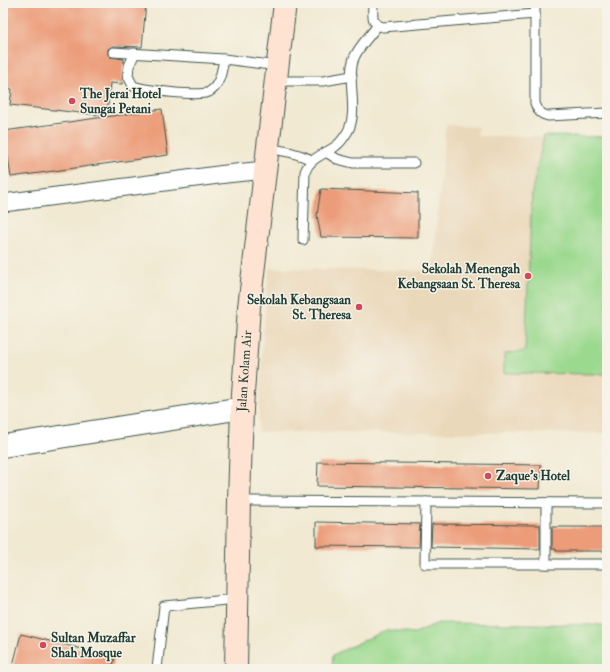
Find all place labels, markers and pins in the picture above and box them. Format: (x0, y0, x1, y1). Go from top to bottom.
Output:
place label: The Jerai Hotel Sungai Petani (79, 86, 162, 118)
marker: The Jerai Hotel Sungai Petani (67, 96, 77, 106)
place label: Sekolah Menengah Kebangsaan St. Theresa (398, 261, 521, 293)
marker: Sekolah Menengah Kebangsaan St. Theresa (523, 271, 533, 281)
place label: Sekolah Kebangsaan St. Theresa (247, 292, 352, 323)
marker: Sekolah Kebangsaan St. Theresa (354, 302, 364, 312)
place label: Zaque's Hotel (496, 468, 571, 485)
marker: Zaque's Hotel (483, 471, 493, 481)
place label: Sultan Muzaffar Shah Mosque (51, 630, 137, 662)
marker: Sultan Muzaffar Shah Mosque (38, 640, 48, 650)

